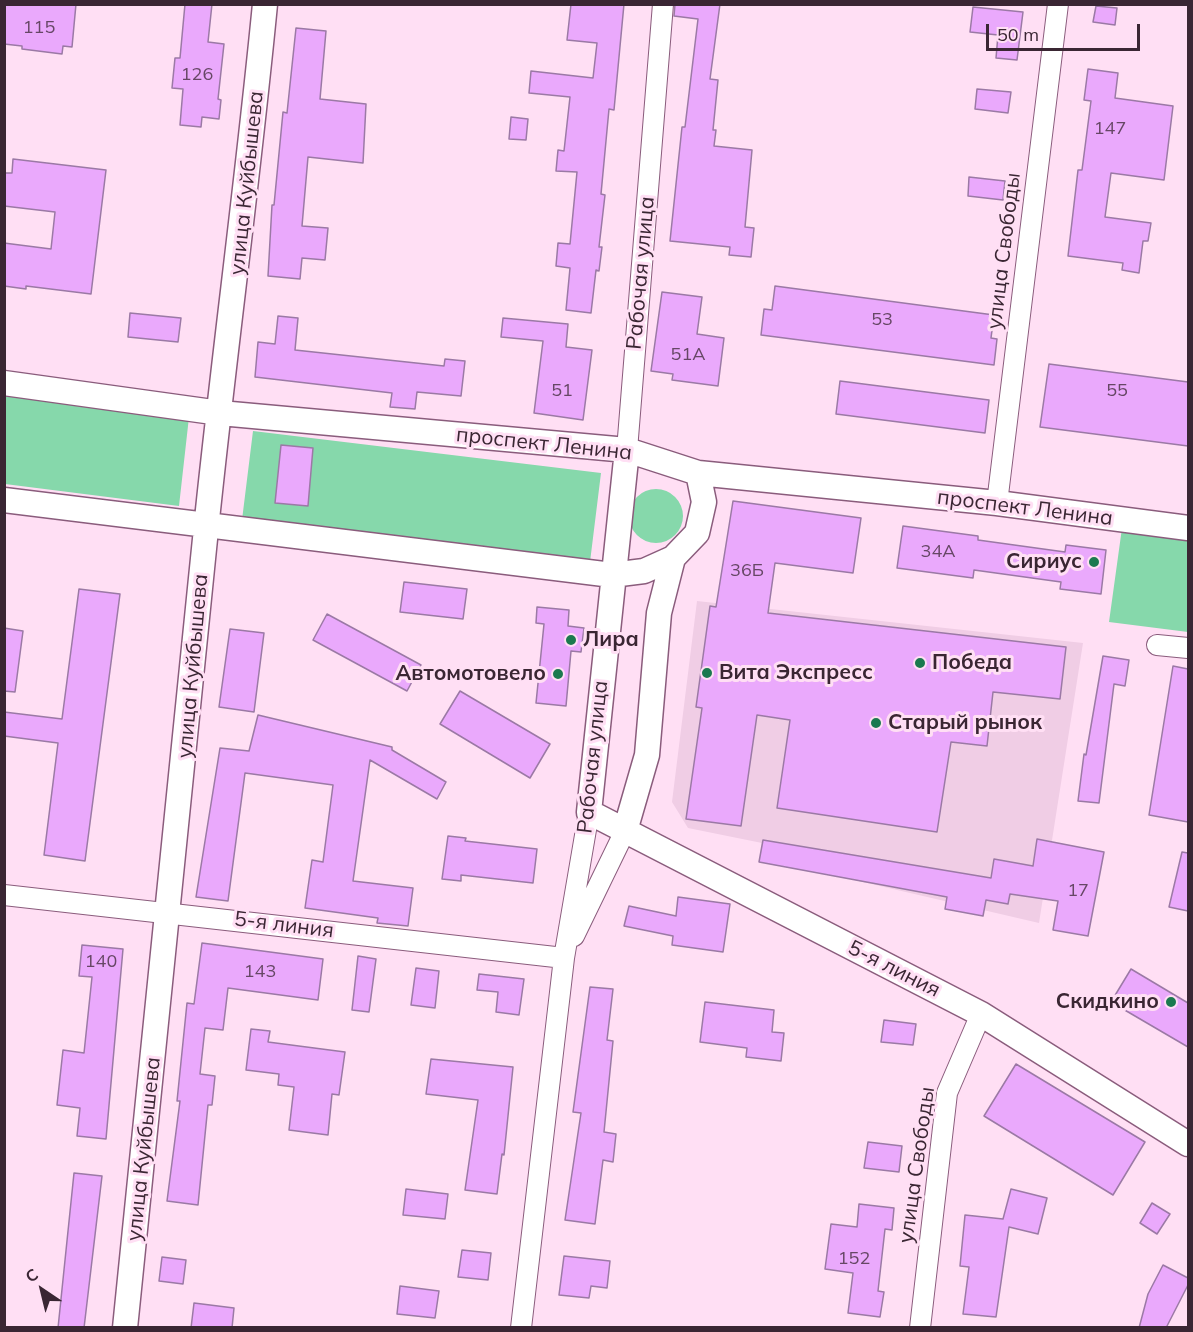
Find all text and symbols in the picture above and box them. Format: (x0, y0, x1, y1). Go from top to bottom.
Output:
scale bar (989, 12, 1144, 50)
house number: 115 (23, 17, 55, 39)
text: 50 m (997, 23, 1039, 46)
house number: 126 (181, 64, 213, 86)
street label: улица Куйбышева (225, 90, 269, 276)
house number: 147 (1094, 118, 1126, 140)
street label: улица Свободы (982, 171, 1026, 331)
street label: Рабочая улица (622, 195, 660, 351)
house number: 53 (871, 309, 893, 331)
house number: 51А (671, 344, 705, 366)
house number: 51 (551, 380, 573, 402)
house number: 55 (1106, 380, 1128, 402)
street label: проспект Ленина (455, 422, 633, 466)
street label: проспект Ленина (936, 485, 1114, 531)
house number: 34А (921, 541, 955, 563)
place label: Сириус (1006, 549, 1082, 575)
marker: Сириус (1087, 555, 1101, 569)
house number: 36Б (730, 560, 764, 582)
street label: улица Куйбышева (172, 573, 214, 759)
place label: Лира (583, 627, 639, 653)
marker: Лира (564, 633, 578, 647)
place label: Победа (932, 650, 1012, 676)
marker: Победа (913, 656, 927, 670)
place label: Вита Экспресс (719, 660, 873, 686)
place label: Автомотовело (395, 661, 546, 687)
marker: Вита Экспресс (700, 666, 714, 680)
marker: Автомотовело (551, 667, 565, 681)
street label: Рабочая улица (572, 679, 614, 835)
place label: Старый рынок (888, 710, 1042, 736)
marker: Старый рынок (869, 716, 883, 730)
house number: 17 (1067, 880, 1089, 902)
street label: 5-я линия (233, 906, 335, 944)
street label: 5-я линия (844, 935, 944, 1003)
house number: 140 (85, 951, 117, 973)
house number: 143 (244, 961, 276, 983)
place label: Скидкино (1056, 989, 1159, 1015)
marker: Скидкино (1164, 995, 1178, 1009)
street label: улица Куйбышева (122, 1056, 166, 1242)
street label: улица Свободы (894, 1085, 940, 1245)
house number: 152 (838, 1248, 870, 1270)
north arrow (12, 1260, 72, 1320)
text: С (21, 1264, 42, 1287)

